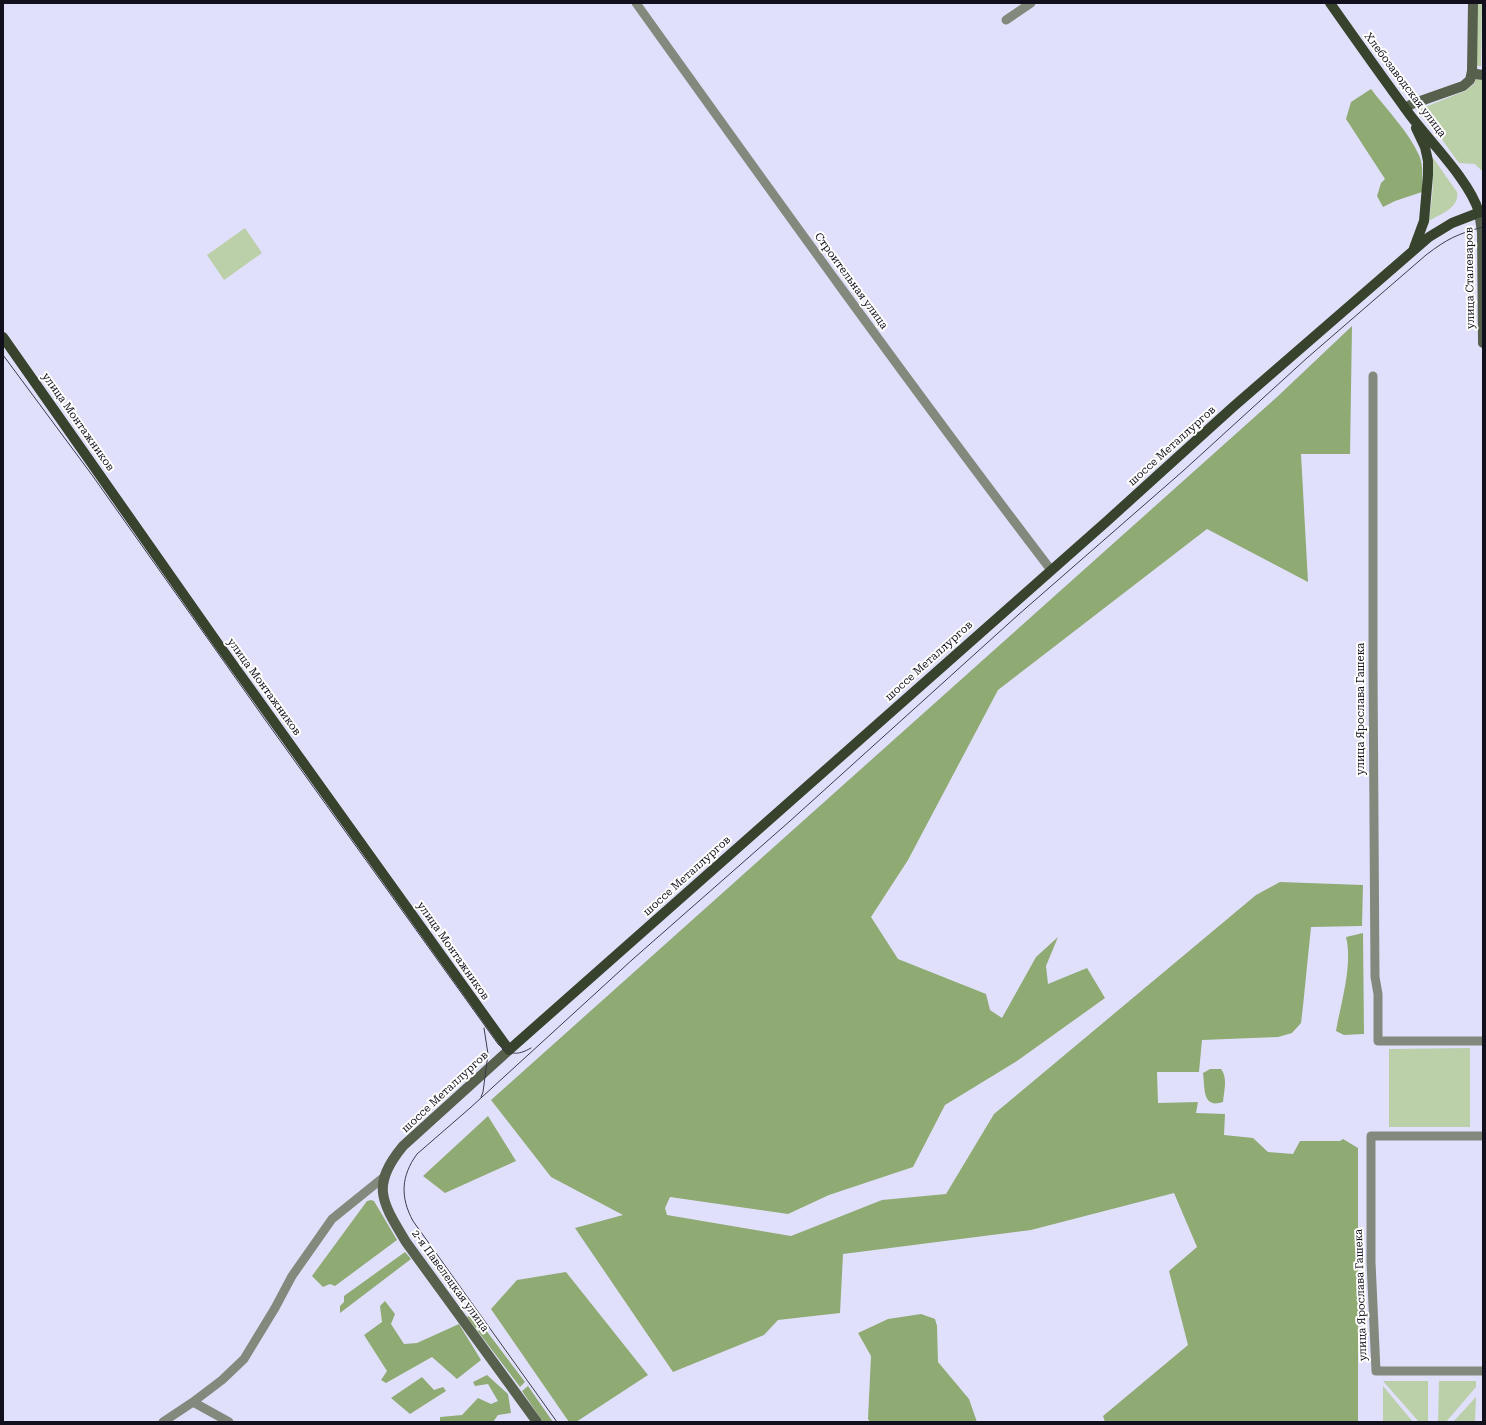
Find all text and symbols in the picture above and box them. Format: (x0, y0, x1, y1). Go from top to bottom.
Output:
street label: Хлебозаводская улица (1361, 30, 1449, 140)
street label: улица Сталеваров (1463, 227, 1477, 329)
street label: Строительная улица (812, 230, 890, 332)
street label: улица Монтажников (39, 370, 117, 474)
street label: шоссе Металлургов (1126, 403, 1218, 489)
street label: шоссе Металлургов (883, 618, 975, 704)
street label: улица Монтажников (224, 636, 304, 738)
street label: улица Ярослава Гашека (1354, 643, 1368, 775)
street label: шоссе Металлургов (641, 833, 733, 919)
street label: улица Монтажников (414, 899, 492, 1003)
street label: шоссе Металлургов (399, 1049, 491, 1135)
street label: 2-я Павелецкая улица (409, 1228, 491, 1334)
street label: улица Ярослава Гашека (1352, 1229, 1370, 1361)

